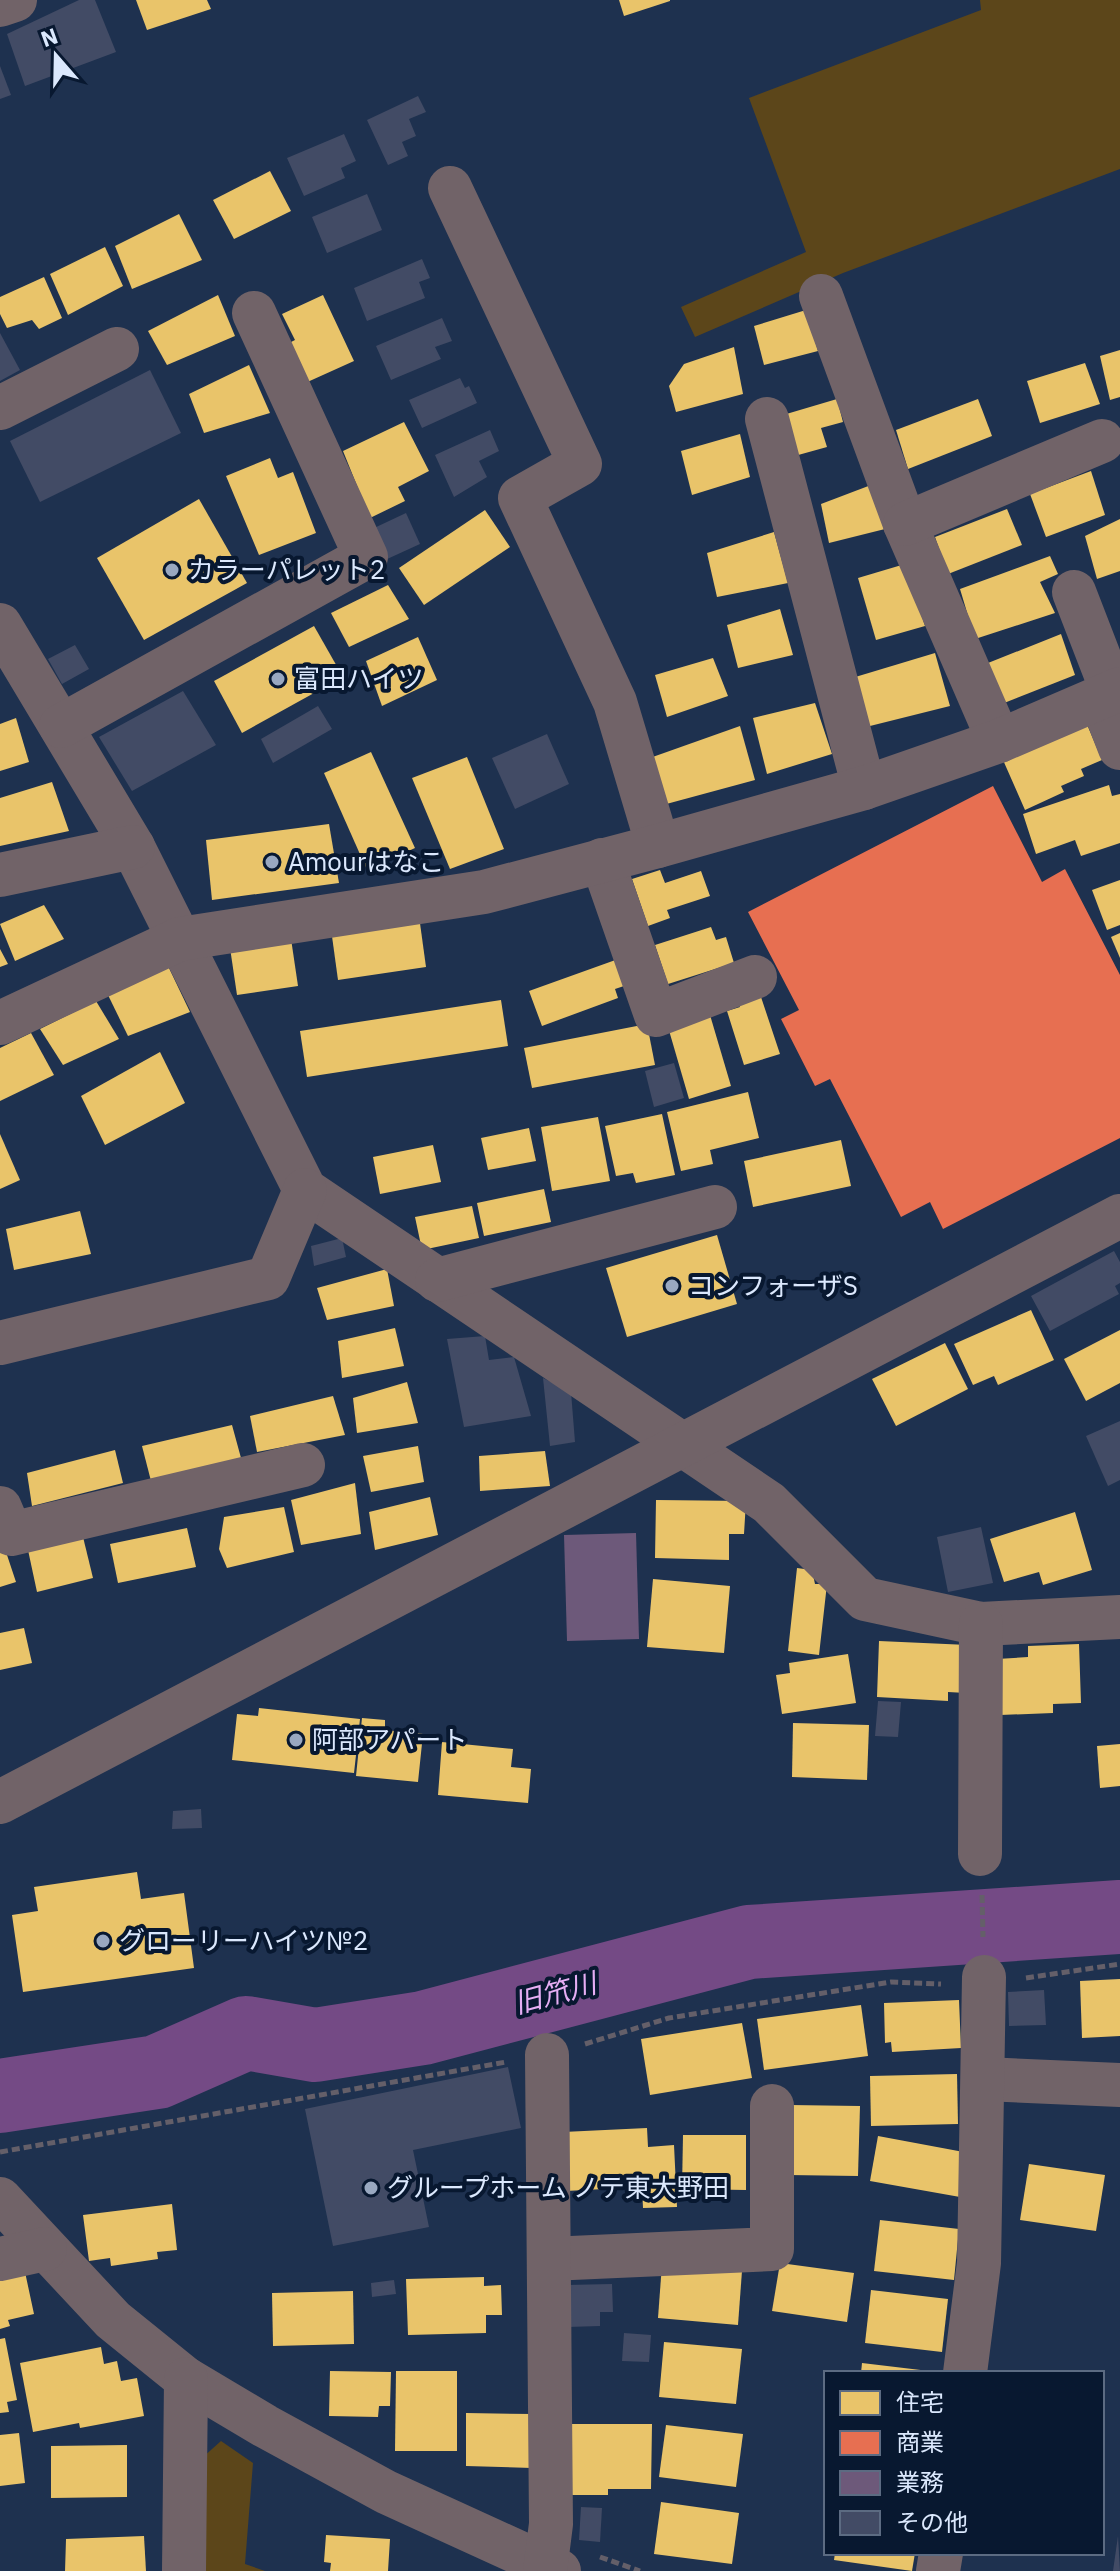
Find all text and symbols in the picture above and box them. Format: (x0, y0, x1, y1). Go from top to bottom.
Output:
north arrow (16, 16, 96, 96)
text: N (37, 20, 61, 53)
place label: カラーパレット2 (188, 552, 385, 586)
marker: カラーパレット2 (163, 561, 181, 579)
place label: 富田ハイツ (294, 661, 423, 695)
marker: 富田ハイツ (269, 670, 287, 688)
place label: Amourはなこ (288, 844, 444, 878)
marker: Amourはなこ (263, 853, 281, 871)
place label: コンフォーザS (688, 1268, 858, 1302)
marker: コンフォーザS (663, 1277, 681, 1295)
place label: 阿部アパート (312, 1722, 467, 1756)
marker: 阿部アパート (287, 1731, 305, 1749)
place label: グローリーハイツ№2 (119, 1923, 368, 1957)
marker: グローリーハイツ№2 (94, 1932, 112, 1950)
water label: 旧笊川 (510, 1963, 603, 2021)
place label: グループホーム ノテ東大野田 (387, 2170, 729, 2204)
marker: グループホーム ノテ東大野田 (362, 2179, 380, 2197)
legend (824, 2371, 1104, 2555)
text: 住宅 (896, 2386, 944, 2418)
text: 商業 (896, 2426, 944, 2458)
text: 業務 (896, 2466, 944, 2498)
text: その他 (896, 2506, 968, 2538)

